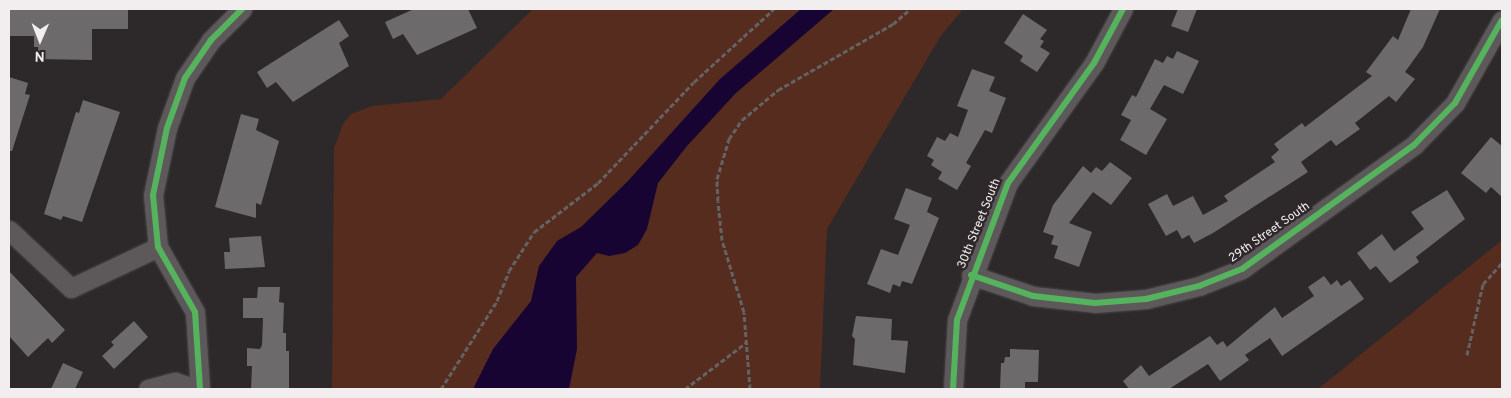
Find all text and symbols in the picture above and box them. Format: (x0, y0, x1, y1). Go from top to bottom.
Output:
north arrow (15, 15, 65, 65)
text: N (35, 47, 45, 64)
street label: 30th Street South (955, 177, 1005, 271)
street label: 29th Street South (1227, 200, 1313, 266)

